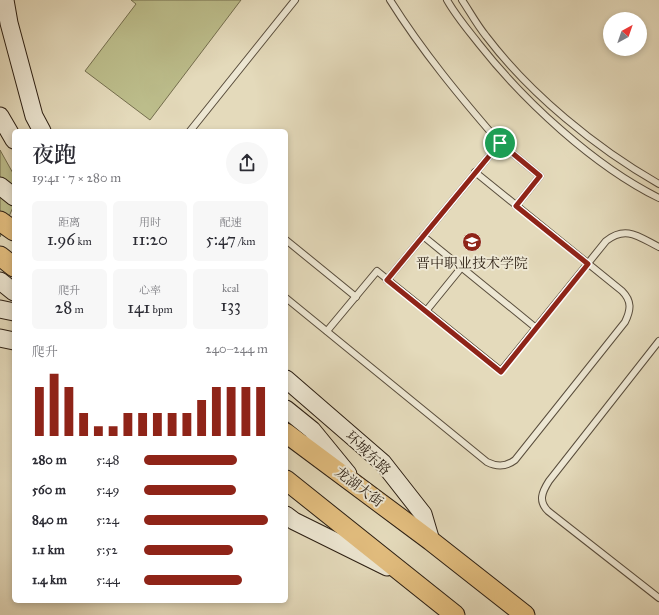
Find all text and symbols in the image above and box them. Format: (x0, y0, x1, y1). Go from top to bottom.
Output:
north arrow (603, 12, 647, 56)
map controls (603, 12, 647, 56)
pin (483, 126, 517, 160)
icon: arrive (489, 132, 511, 154)
text: 夜跑 (32, 141, 76, 168)
button: share (226, 142, 268, 184)
text: 19:41 · 7 × 280 m (32, 170, 121, 186)
text: 距离 (58, 216, 80, 229)
text: 用时 (139, 216, 161, 229)
text: 配速 (220, 216, 242, 229)
text: 1.96 (47, 229, 75, 250)
text: 11:20 (132, 229, 168, 250)
text: 5:47 (206, 229, 236, 250)
school or university icon: 晋中职业技术学院 (461, 231, 483, 253)
text: km (75, 235, 92, 248)
text: /km (236, 235, 256, 248)
place label: 晋中职业技术学院 (416, 255, 528, 272)
text: kcal (222, 282, 239, 295)
text: 爬升 (58, 284, 80, 297)
text: 心率 (139, 284, 161, 297)
text: 133 (221, 295, 241, 316)
text: 28 (55, 297, 72, 318)
text: 141 (127, 297, 150, 318)
text: m (72, 303, 84, 316)
text: bpm (150, 303, 173, 316)
text: 240–244 m (205, 341, 268, 357)
text: 爬升 (32, 344, 58, 360)
street label: 环城东路 (342, 427, 394, 479)
text: 280 m (32, 452, 67, 468)
text: 5:48 (96, 452, 119, 468)
street label: 龙湖大街 (332, 463, 386, 511)
text: 560 m (32, 482, 66, 498)
text: 5:49 (96, 482, 120, 498)
text: 840 m (32, 512, 67, 528)
text: 5:24 (96, 512, 119, 528)
text: 1.1 km (32, 542, 65, 558)
text: 5:52 (96, 542, 118, 558)
text: 1.4 km (32, 572, 67, 588)
text: 5:44 (96, 572, 120, 588)

